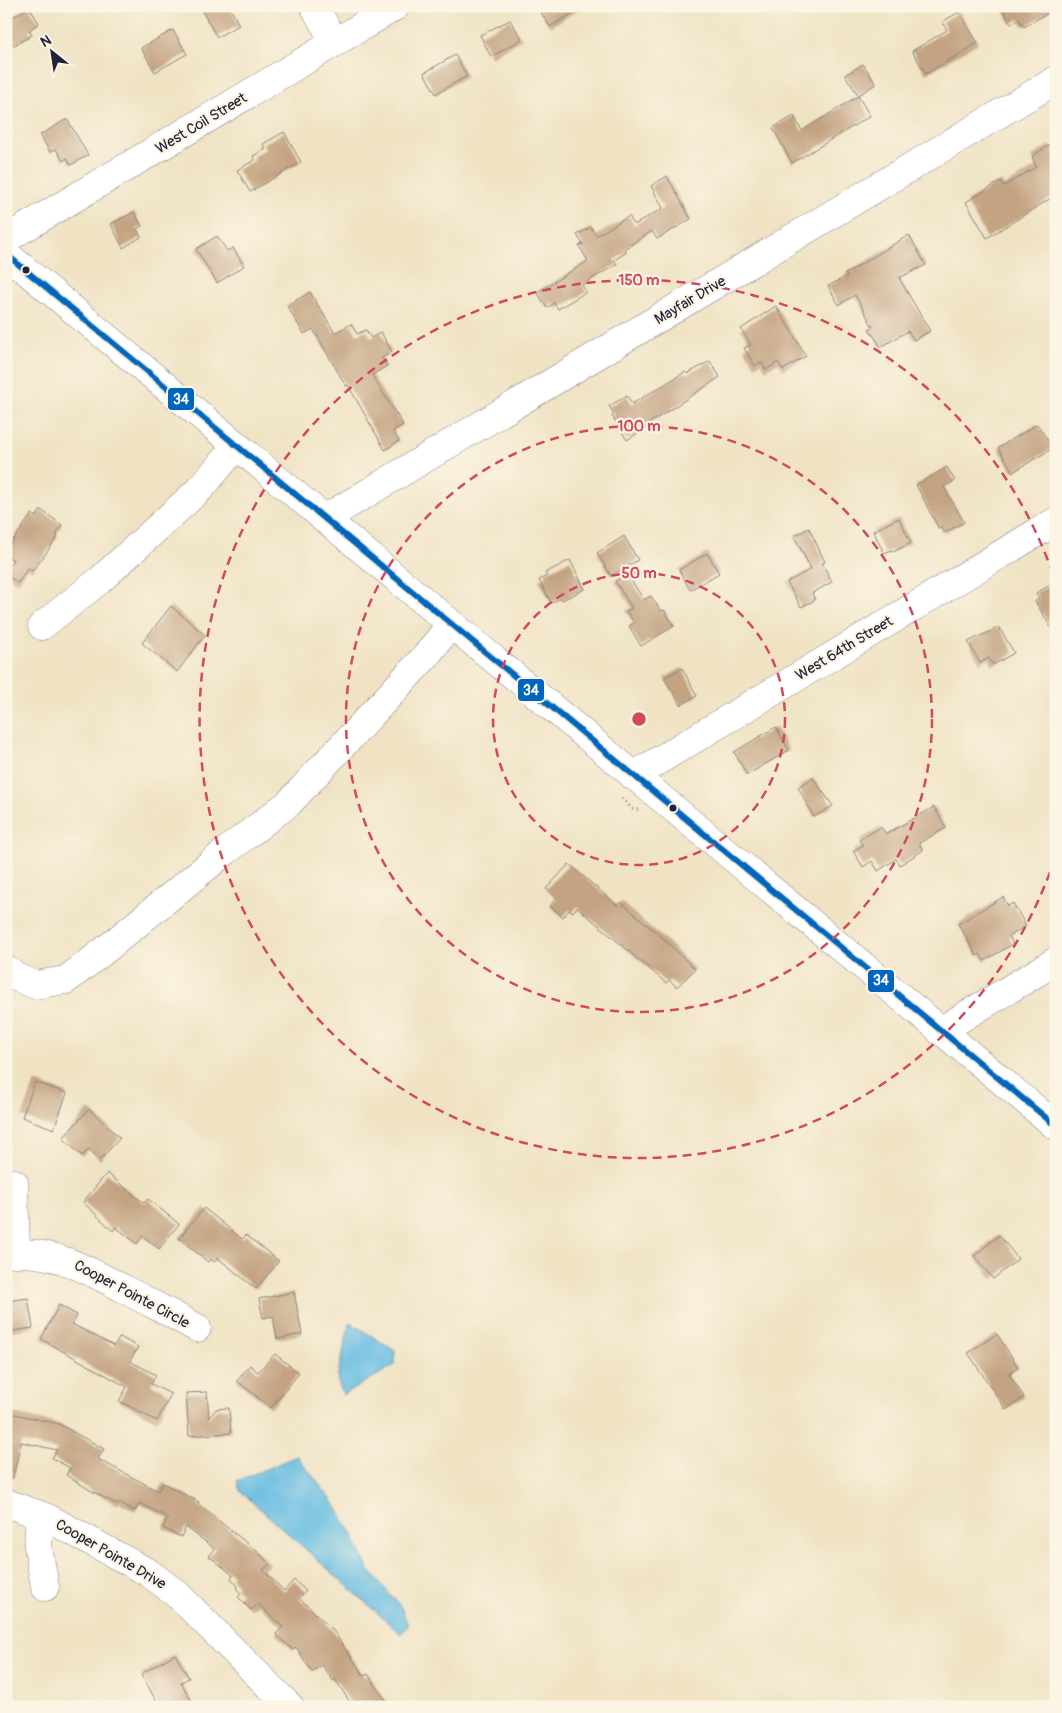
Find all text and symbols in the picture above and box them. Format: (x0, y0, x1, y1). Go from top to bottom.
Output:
north arrow (28, 28, 78, 78)
text: N (37, 31, 54, 51)
street label: West Coil Street (152, 88, 251, 158)
unlabelled marker (21, 265, 31, 275)
text: 150 m (619, 271, 659, 290)
street label: Mayfair Drive (651, 271, 730, 329)
line badge: 34 (167, 387, 195, 411)
text: 34 (173, 391, 190, 408)
text: 100 m (618, 417, 660, 436)
text: 50 m (622, 564, 656, 583)
street label: West 64th Street (792, 611, 897, 685)
line badge: 34 (517, 678, 545, 702)
text: 34 (523, 682, 540, 699)
centre of rings (630, 710, 648, 728)
unlabelled marker (668, 803, 678, 813)
line badge: 34 (867, 969, 895, 993)
text: 34 (873, 972, 890, 989)
street label: Cooper Pointe Circle (71, 1256, 193, 1333)
street label: Cooper Pointe Drive (52, 1515, 170, 1594)

